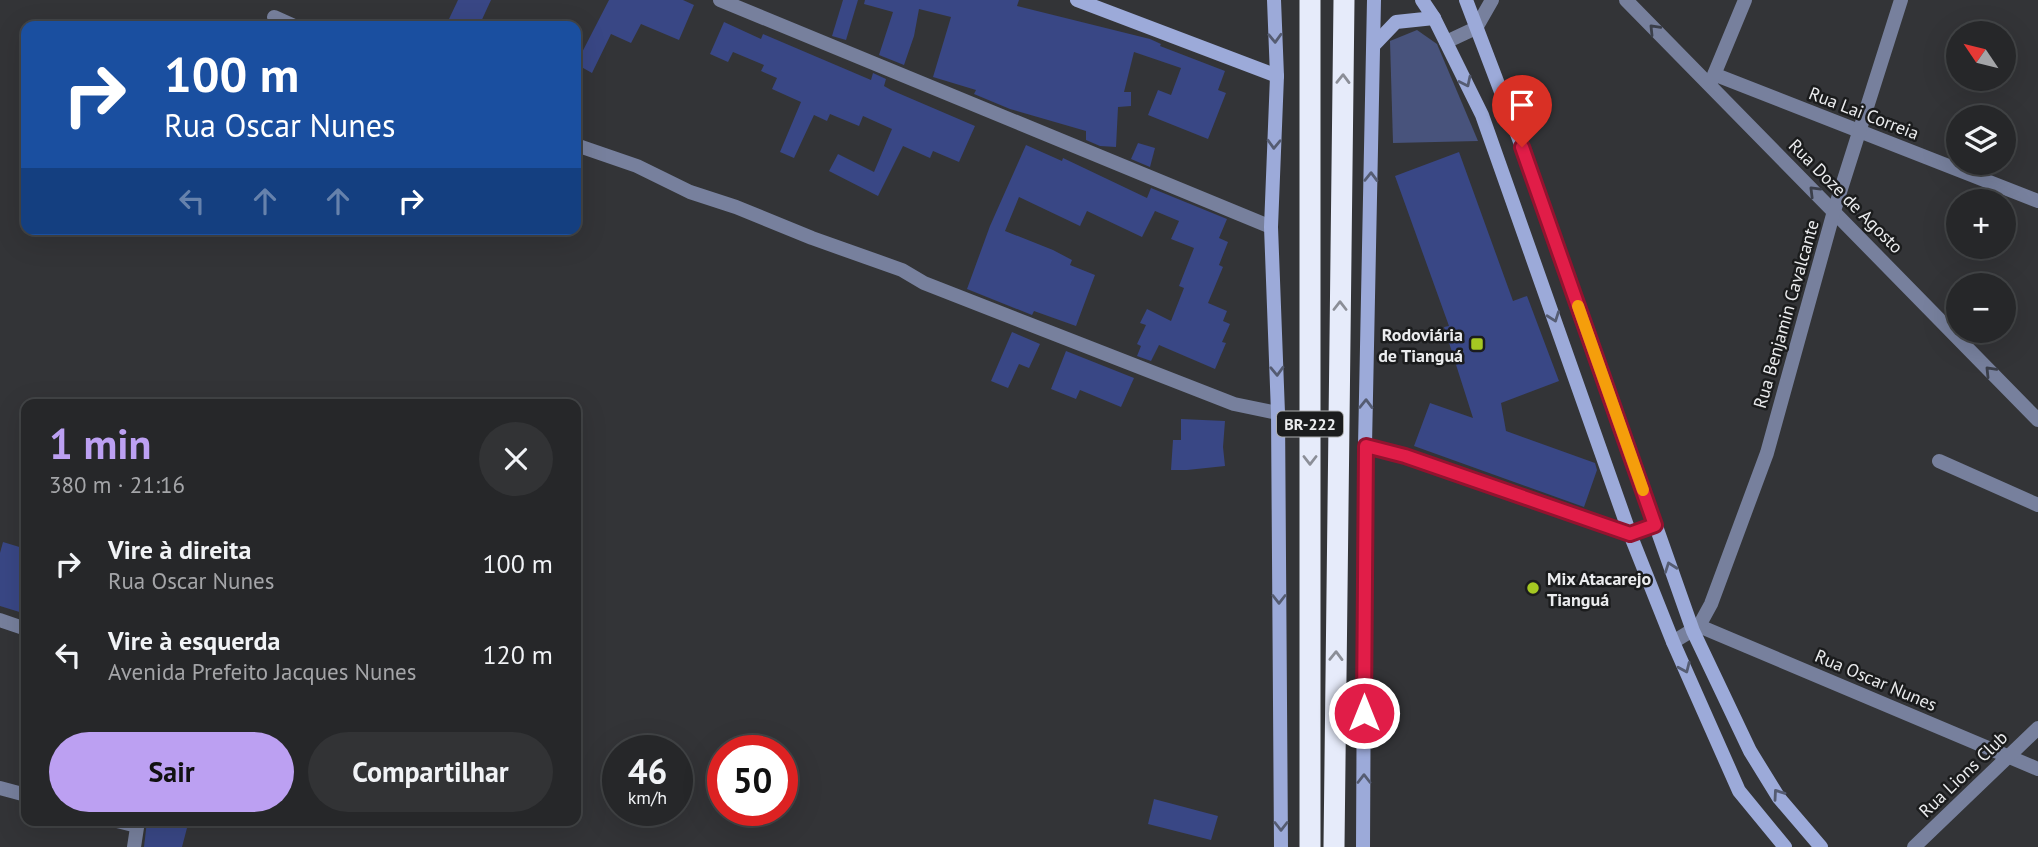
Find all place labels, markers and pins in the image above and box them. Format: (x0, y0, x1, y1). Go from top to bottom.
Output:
pin (1492, 75, 1552, 147)
place label: Rodoviária de Tianguá (1378, 323, 1463, 367)
marker: Rodoviária de Tianguá (1469, 336, 1485, 352)
place label: Mix Atacarejo Tianguá (1547, 567, 1652, 611)
marker: Mix Atacarejo Tianguá (1525, 580, 1541, 596)

